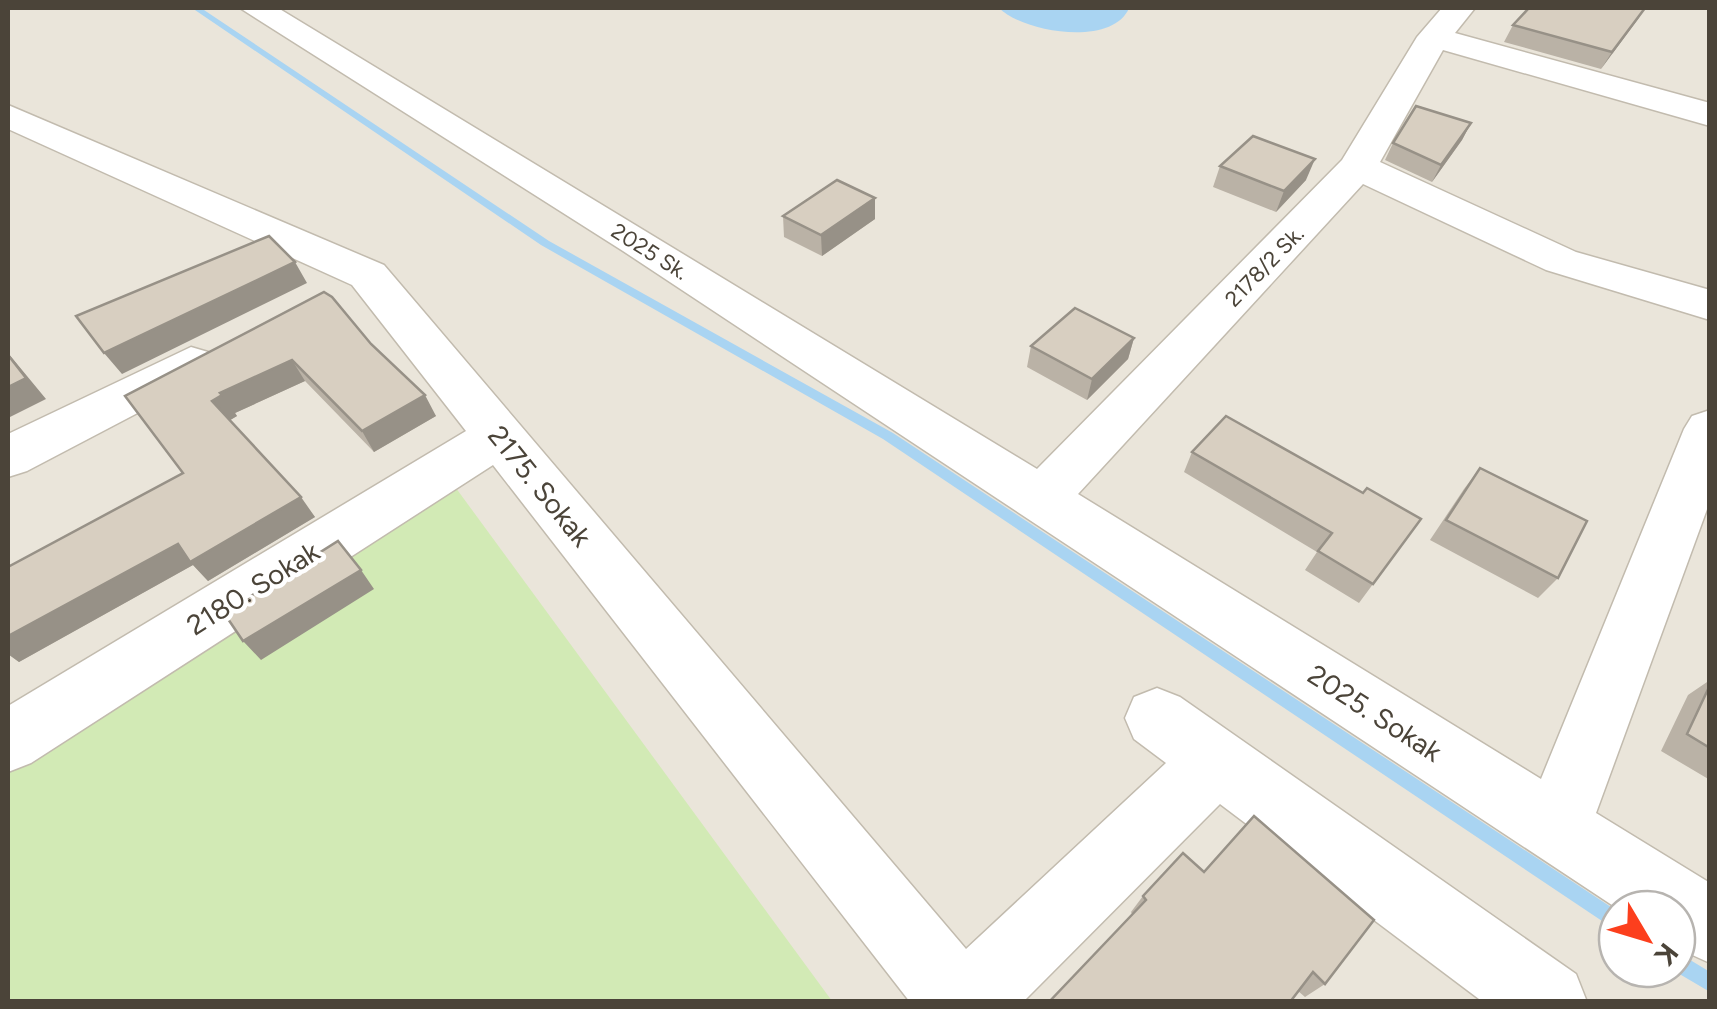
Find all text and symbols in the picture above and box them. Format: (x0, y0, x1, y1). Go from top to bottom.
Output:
street label: 2025 Sk. (606, 217, 693, 286)
street label: 2178/2 Sk. (1219, 220, 1309, 312)
street label: 2175. Sokak (481, 419, 599, 554)
street label: 2180. Sokak (181, 534, 326, 642)
street label: 2025. Sokak (1302, 657, 1449, 769)
north arrow (1597, 889, 1697, 989)
text: K (1647, 937, 1686, 972)

